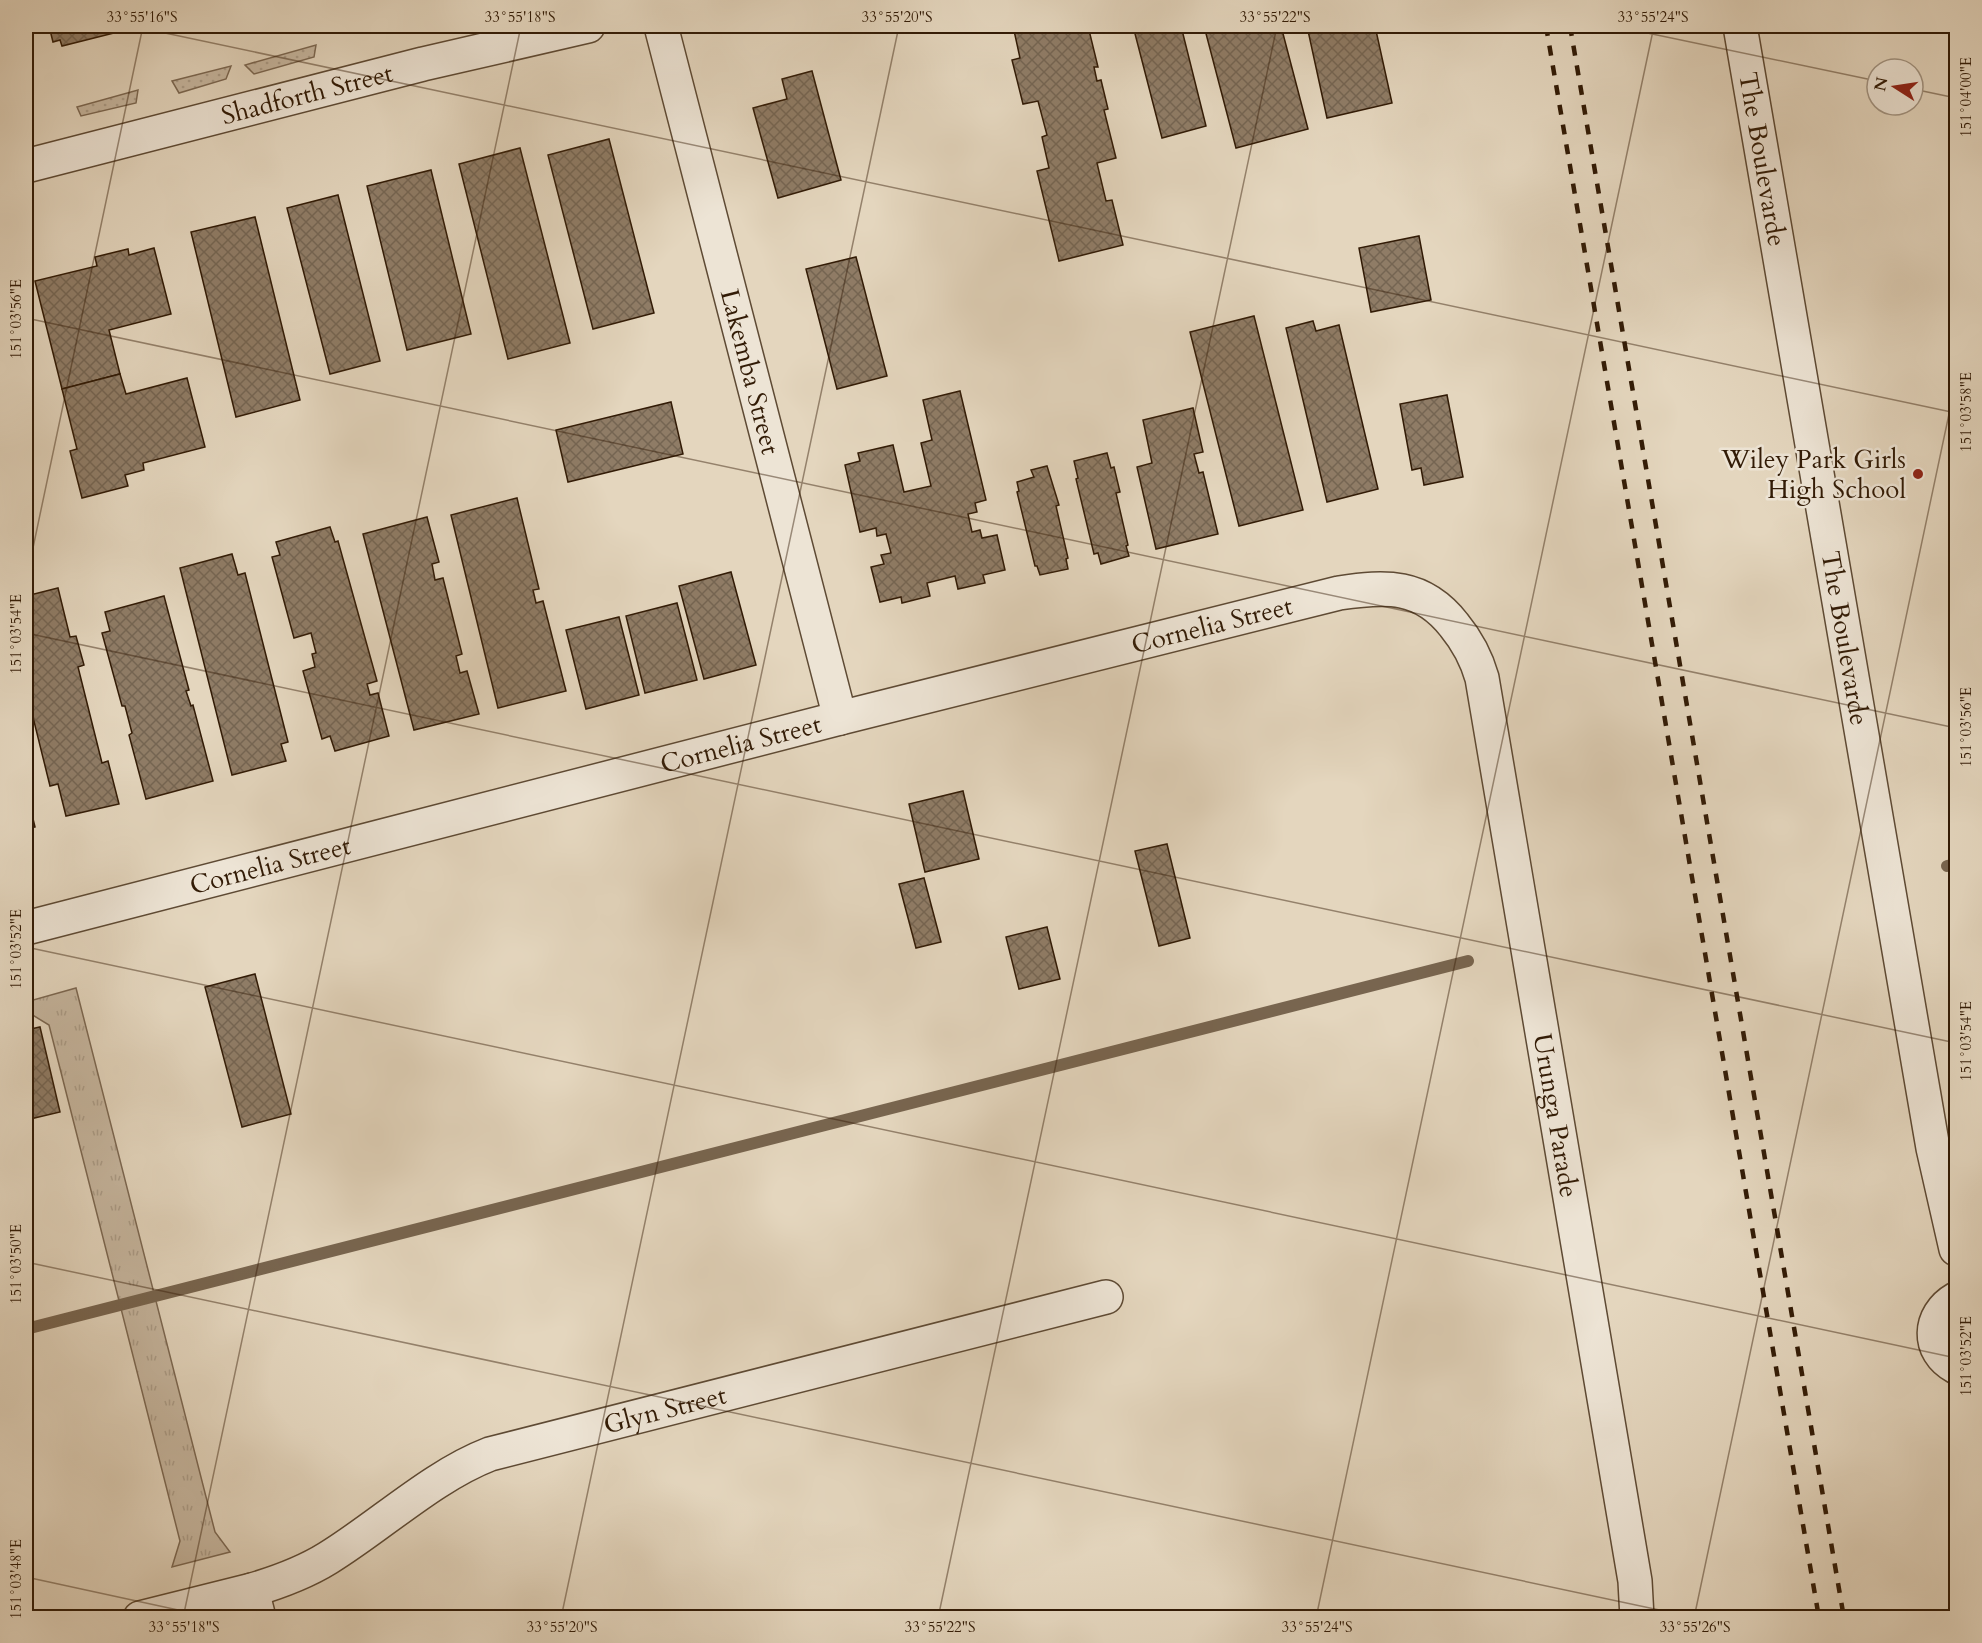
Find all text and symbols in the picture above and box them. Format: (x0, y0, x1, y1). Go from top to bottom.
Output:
text: 33°55'16"S (107, 7, 177, 27)
text: 33°55'18"S (485, 7, 555, 27)
text: 33°55'20"S (862, 7, 932, 27)
text: 33°55'22"S (1240, 7, 1310, 27)
text: 33°55'24"S (1618, 7, 1688, 27)
street label: Shadforth Street (217, 55, 397, 133)
north arrow (1865, 57, 1925, 117)
text: 151°04'00"E (1956, 57, 1976, 137)
street label: The Boulevarde (1730, 69, 1795, 249)
text: N (1869, 75, 1894, 93)
text: 151°03'56"E (6, 279, 26, 359)
street label: Lakemba Street (712, 285, 788, 458)
text: 151°03'58"E (1956, 372, 1976, 452)
place label: Wiley Park Girls High School (1720, 442, 1906, 507)
marker: Wiley Park Girls High School (1911, 467, 1925, 481)
street label: The Boulevarde (1813, 548, 1877, 728)
street label: Cornelia Street (1128, 588, 1296, 662)
text: 151°03'54"E (6, 594, 26, 674)
text: 151°03'56"E (1956, 687, 1976, 767)
street label: Cornelia Street (657, 707, 825, 782)
street label: Cornelia Street (186, 828, 354, 903)
text: 151°03'52"E (6, 909, 26, 989)
text: 151°03'54"E (1956, 1001, 1976, 1081)
street label: Urunga Parade (1525, 1031, 1587, 1200)
text: 151°03'50"E (6, 1224, 26, 1304)
text: 151°03'52"E (1956, 1316, 1976, 1396)
street label: Glyn Street (600, 1378, 730, 1442)
text: 151°03'48"E (6, 1539, 26, 1619)
text: 33°55'18"S (149, 1617, 219, 1637)
text: 33°55'20"S (527, 1617, 597, 1637)
text: 33°55'22"S (905, 1617, 975, 1637)
text: 33°55'24"S (1282, 1617, 1352, 1637)
text: 33°55'26"S (1660, 1617, 1730, 1637)

